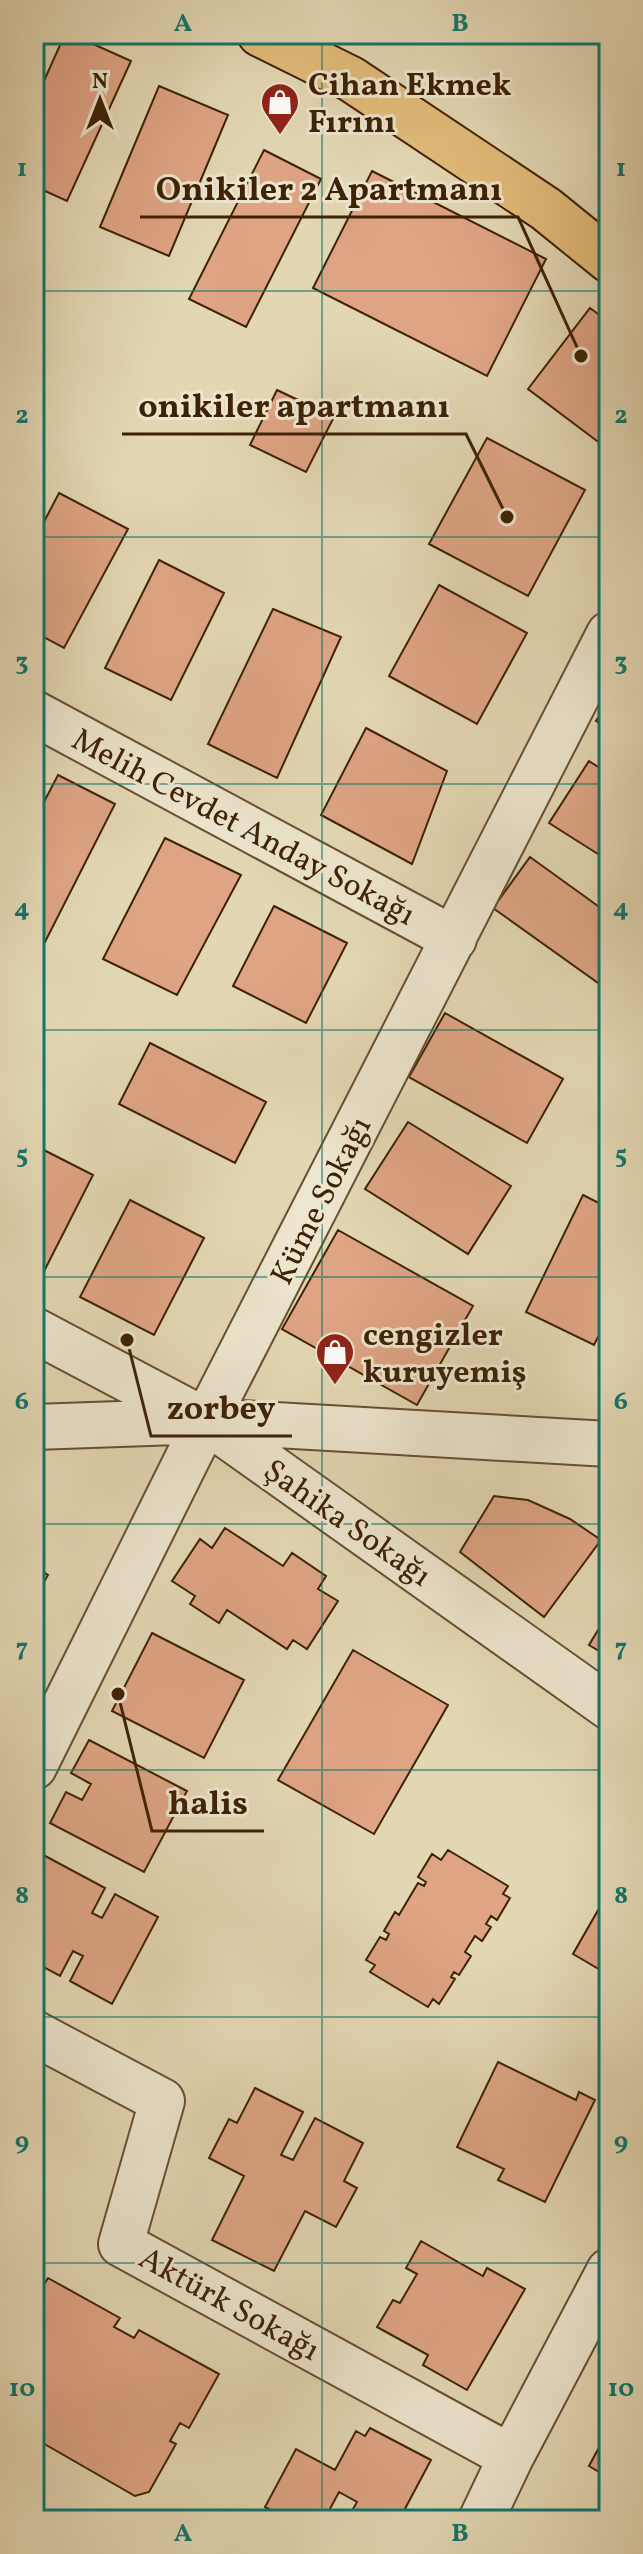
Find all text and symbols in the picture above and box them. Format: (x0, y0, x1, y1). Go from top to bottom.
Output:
text: A (174, 6, 193, 42)
text: B (451, 6, 469, 42)
north arrow (60, 60, 140, 140)
place label: Cihan Ekmek Fırını (308, 65, 511, 146)
text: N (92, 67, 108, 98)
shop icon: Cihan Ekmek Fırını (259, 81, 301, 136)
text: 1 (17, 151, 27, 187)
text: 1 (616, 151, 626, 187)
callout: Onikiler 2 Apartmanı (140, 159, 518, 217)
text: Onikiler 2 Apartmanı (156, 168, 502, 215)
callout: onikiler apartmanı (122, 376, 466, 434)
text: onikiler apartmanı (138, 385, 450, 432)
text: 2 (15, 398, 29, 434)
text: 2 (614, 398, 628, 434)
text: 3 (15, 645, 29, 681)
text: 3 (614, 645, 628, 681)
street label: Melih Cevdet Anday Sokağı (63, 719, 422, 938)
text: 4 (14, 891, 30, 927)
text: 4 (613, 891, 629, 927)
street label: Küme Sokağı (261, 1110, 384, 1293)
text: 5 (16, 1138, 28, 1174)
text: 5 (615, 1138, 627, 1174)
place label: cengizler kuruyemiş (363, 1315, 527, 1396)
shop icon: cengizler kuruyemiş (314, 1331, 356, 1386)
callout: zorbey (151, 1378, 292, 1436)
text: 6 (15, 1384, 29, 1420)
text: 6 (614, 1384, 628, 1420)
text: zorbey (166, 1387, 276, 1434)
street label: Şahika Sokağı (253, 1450, 439, 1599)
text: 7 (16, 1631, 28, 1667)
text: 7 (615, 1631, 627, 1667)
callout: halis (152, 1773, 264, 1831)
text: halis (168, 1782, 248, 1829)
text: 8 (15, 1878, 29, 1914)
text: 8 (614, 1878, 628, 1914)
text: 9 (15, 2124, 29, 2160)
text: 9 (614, 2124, 628, 2160)
street label: Aktürk Sokağı (130, 2238, 327, 2373)
text: 10 (9, 2371, 35, 2407)
text: 10 (608, 2371, 634, 2407)
text: A (174, 2516, 193, 2552)
text: B (451, 2516, 469, 2552)

